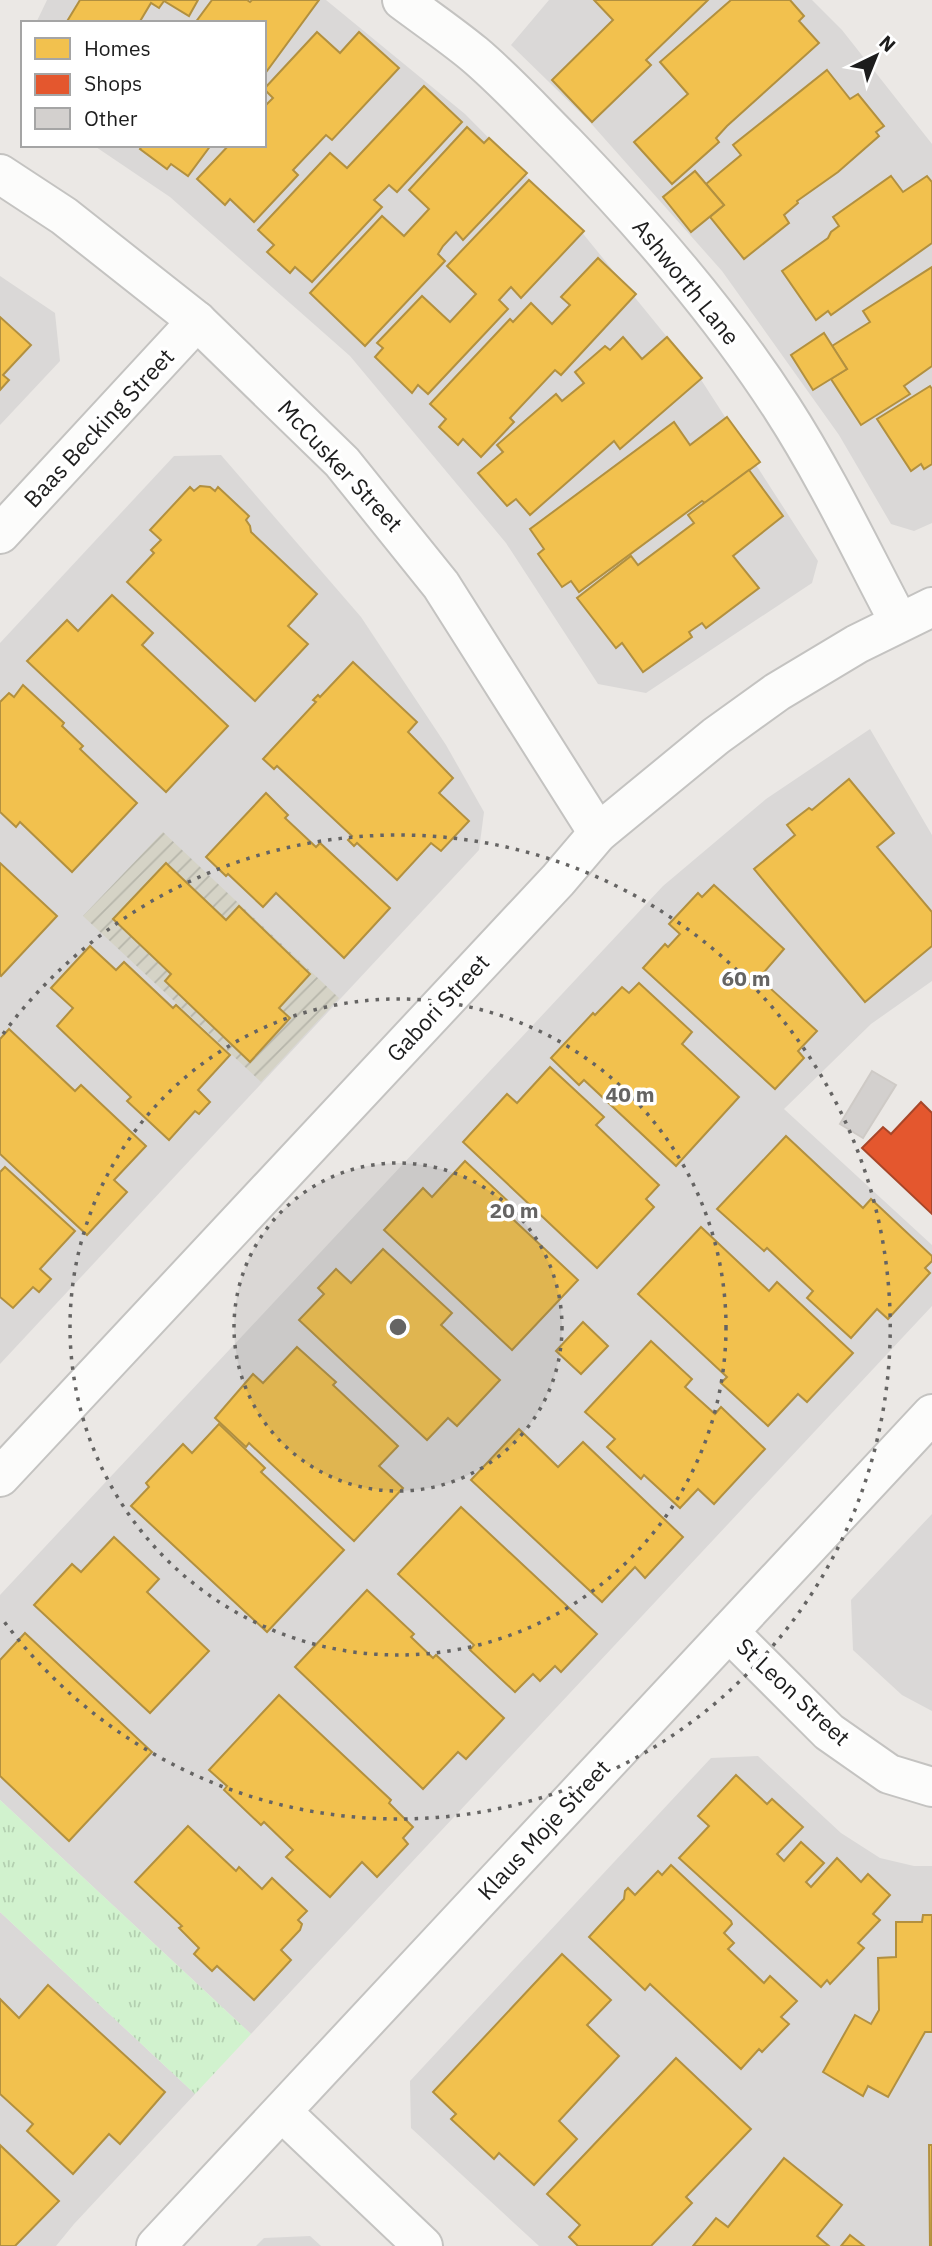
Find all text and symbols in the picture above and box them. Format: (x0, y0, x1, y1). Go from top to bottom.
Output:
legend (21, 21, 266, 147)
north arrow (841, 21, 911, 91)
text: N (874, 30, 901, 57)
text: Homes (84, 34, 151, 62)
text: Shops (84, 69, 142, 97)
text: Other (84, 104, 138, 132)
street label: Ashworth Lane (627, 212, 747, 351)
street label: Baas Becking Street (17, 341, 180, 513)
street label: McCusker Street (272, 393, 410, 538)
street label: Gabori Street (380, 947, 495, 1068)
text: 60 m (722, 964, 770, 992)
text: 40 m (606, 1080, 654, 1108)
text: 20 m (490, 1196, 538, 1224)
centre of rings (386, 1315, 410, 1339)
street label: St Leon Street (730, 1631, 857, 1752)
street label: Klaus Moje Street (470, 1753, 616, 1906)

